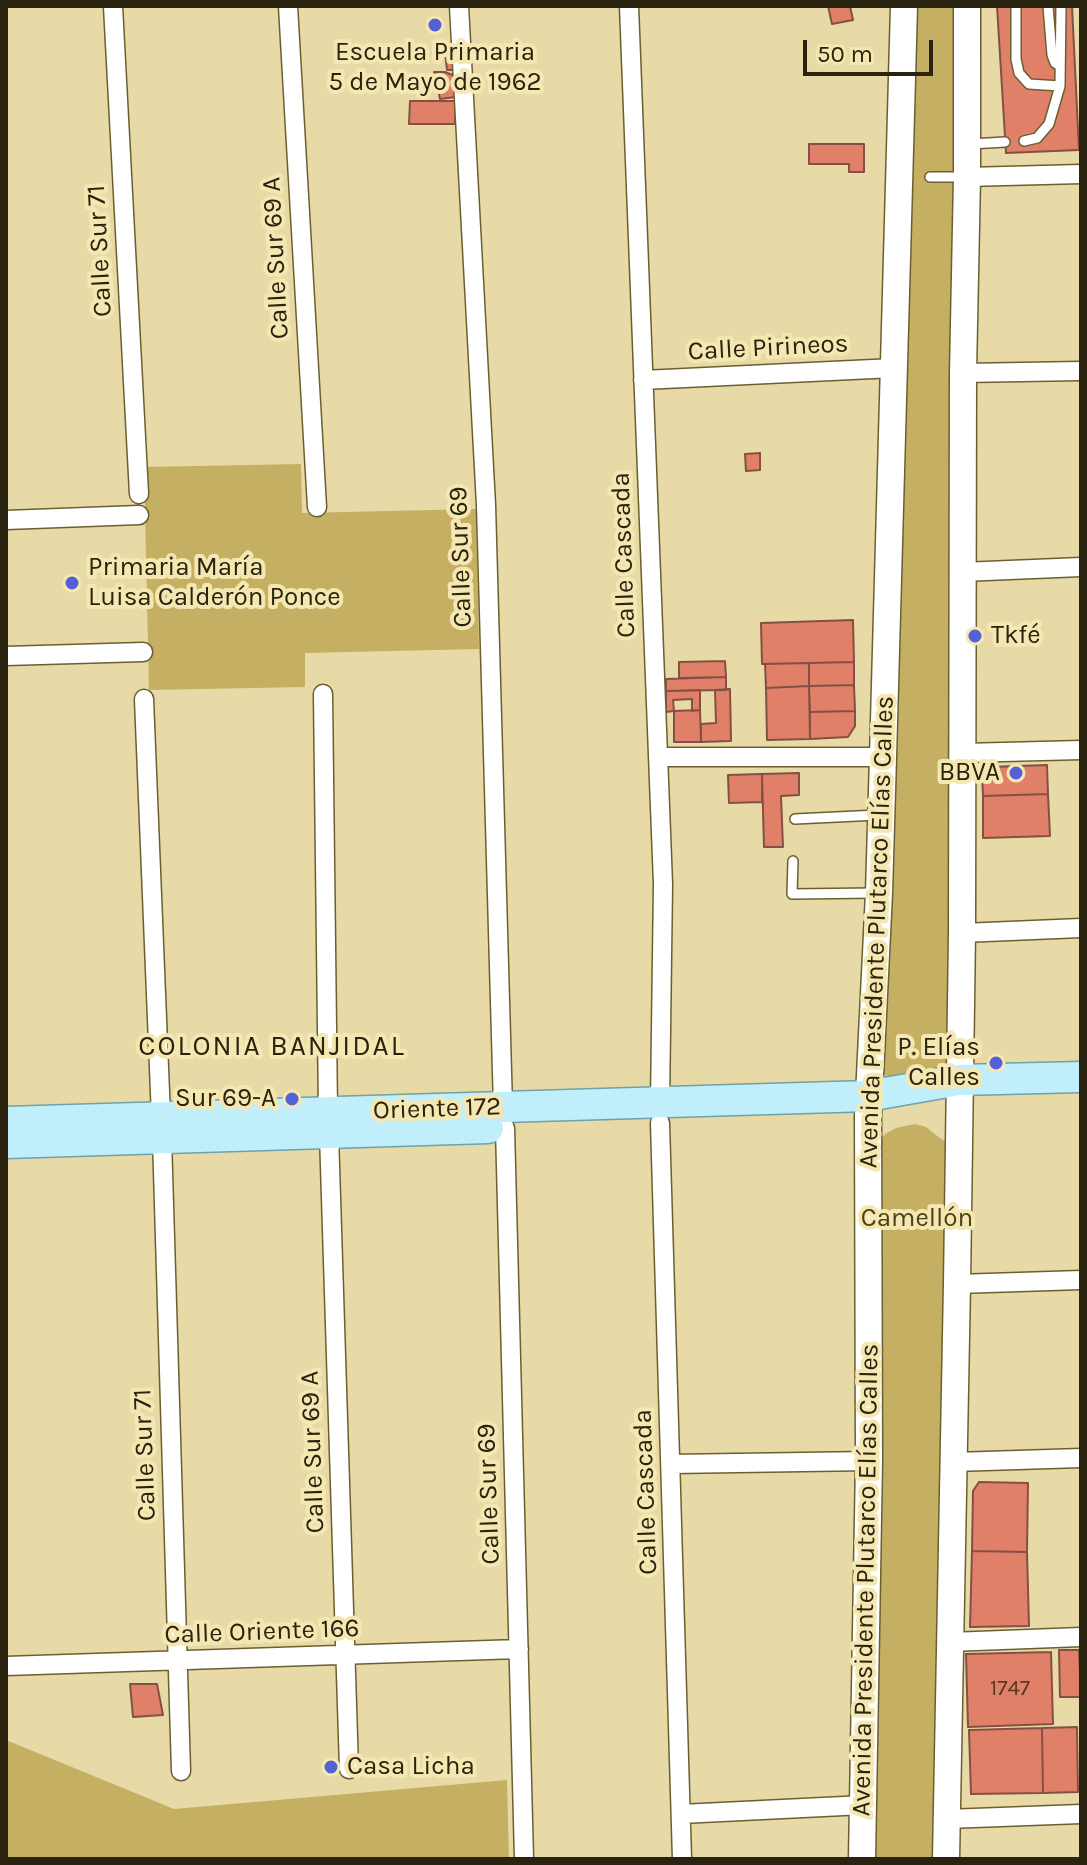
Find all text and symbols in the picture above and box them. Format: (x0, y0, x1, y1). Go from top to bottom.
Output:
marker: Escuela Primaria 5 de Mayo de 1962 (426, 16, 444, 34)
scale bar (807, 24, 937, 74)
place label: Escuela Primaria 5 de Mayo de 1962 (328, 37, 542, 98)
text: 50 m (817, 40, 873, 68)
street label: Calle Sur 69 A (256, 176, 296, 340)
street label: Calle Sur 71 (81, 184, 119, 318)
street label: Calle Pirineos (687, 328, 849, 368)
street label: Calle Cascada (606, 472, 642, 638)
street label: Calle Sur 69 (443, 486, 479, 628)
place label: Primaria María Luisa Calderón Ponce (88, 552, 341, 614)
marker: Primaria María Luisa Calderón Ponce (63, 574, 81, 592)
place label: Tkfé (991, 620, 1041, 652)
marker: Tkfé (966, 627, 984, 645)
street label: Avenida Presidente Plutarco Elías Calles (853, 695, 901, 1169)
place label: BBVA (939, 757, 1000, 789)
marker: BBVA (1007, 764, 1025, 782)
district label: COLONIA BANJIDAL (138, 1030, 406, 1064)
place label: P. Elías Calles (897, 1032, 980, 1094)
marker: P. Elías Calles (987, 1054, 1005, 1072)
place label: Sur 69-A (175, 1083, 276, 1115)
marker: Sur 69-A (283, 1090, 301, 1108)
street label: Oriente 172 (372, 1091, 502, 1127)
park label: Camellón (861, 1203, 973, 1235)
street label: Avenida Presidente Plutarco Elías Calles (846, 1343, 886, 1817)
street label: Calle Sur 69 A (295, 1370, 331, 1534)
street label: Calle Sur 71 (127, 1388, 163, 1522)
street label: Calle Cascada (628, 1409, 664, 1575)
street label: Calle Sur 69 (471, 1423, 507, 1565)
street label: Calle Oriente 166 (164, 1613, 360, 1651)
house number: 1747 (990, 1676, 1030, 1702)
place label: Casa Licha (347, 1751, 475, 1783)
marker: Casa Licha (322, 1758, 340, 1776)

